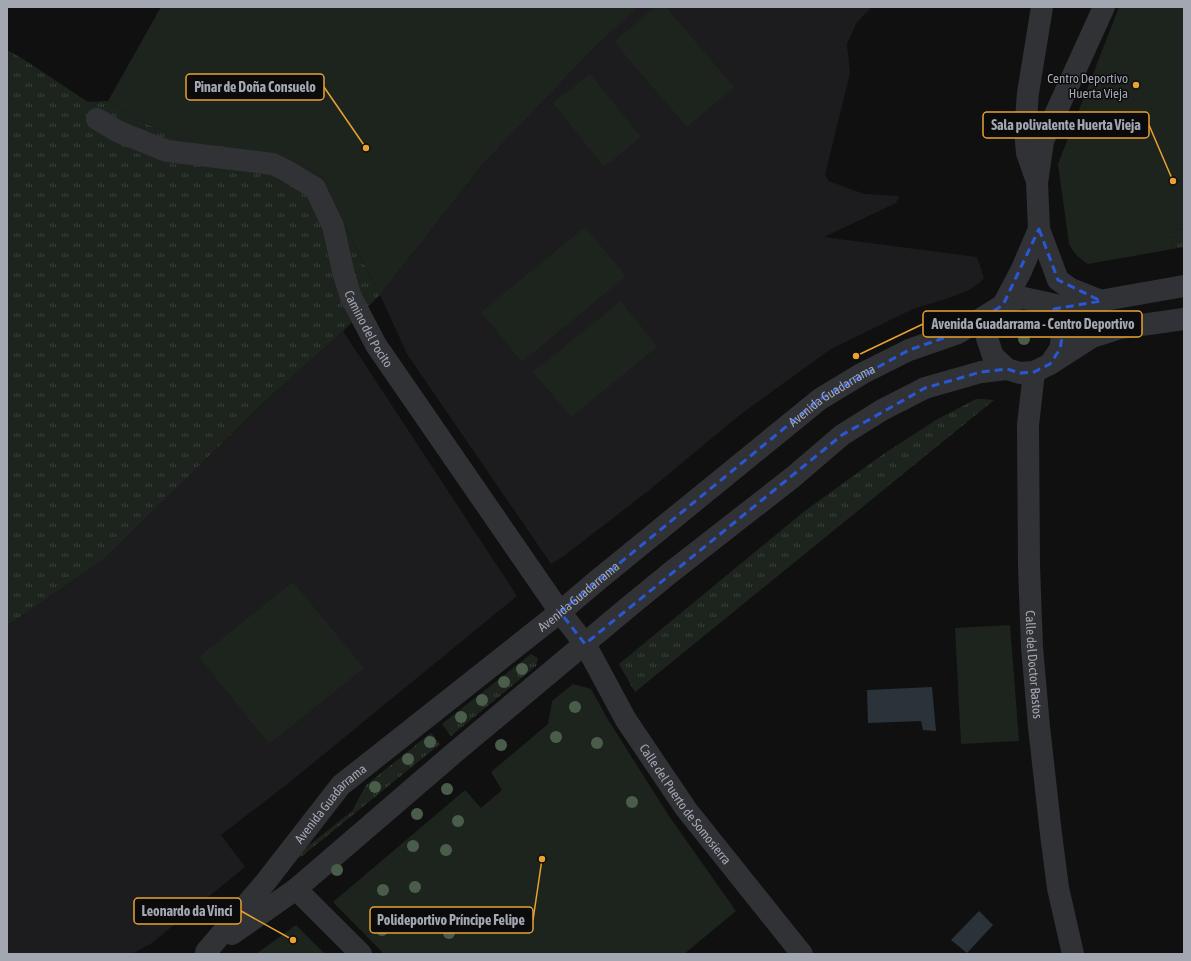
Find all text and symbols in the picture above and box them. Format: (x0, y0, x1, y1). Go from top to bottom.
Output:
place label: Centro Deportivo Huerta Vieja (1047, 71, 1128, 101)
callout: Pinar de Doña Consuelo (186, 74, 324, 100)
text: Pinar de Doña Consuelo (194, 79, 316, 95)
marker: Centro Deportivo Huerta Vieja (1131, 80, 1141, 90)
callout: Sala polivalente Huerta Vieja (983, 112, 1149, 138)
text: Sala polivalente Huerta Vieja (991, 117, 1141, 133)
street label: Camino del Pocito (341, 289, 396, 370)
callout: Avenida Guadarrama - Centro Deportivo (923, 311, 1142, 337)
text: Avenida Guadarrama - Centro Deportivo (930, 316, 1135, 332)
street label: Avenida Guadarrama (786, 361, 878, 430)
street label: Avenida Guadarrama (535, 559, 622, 635)
street label: Calle del Doctor Bastos (1023, 610, 1045, 720)
street label: Calle del Puerto de Somosierra (636, 741, 734, 867)
street label: Avenida Guadarrama (292, 761, 369, 846)
callout: Leonardo da Vinci (134, 898, 241, 924)
text: Leonardo da Vinci (141, 903, 233, 919)
callout: Polideportivo Príncipe Felipe (370, 907, 533, 933)
text: Polideportivo Príncipe Felipe (377, 912, 525, 928)

